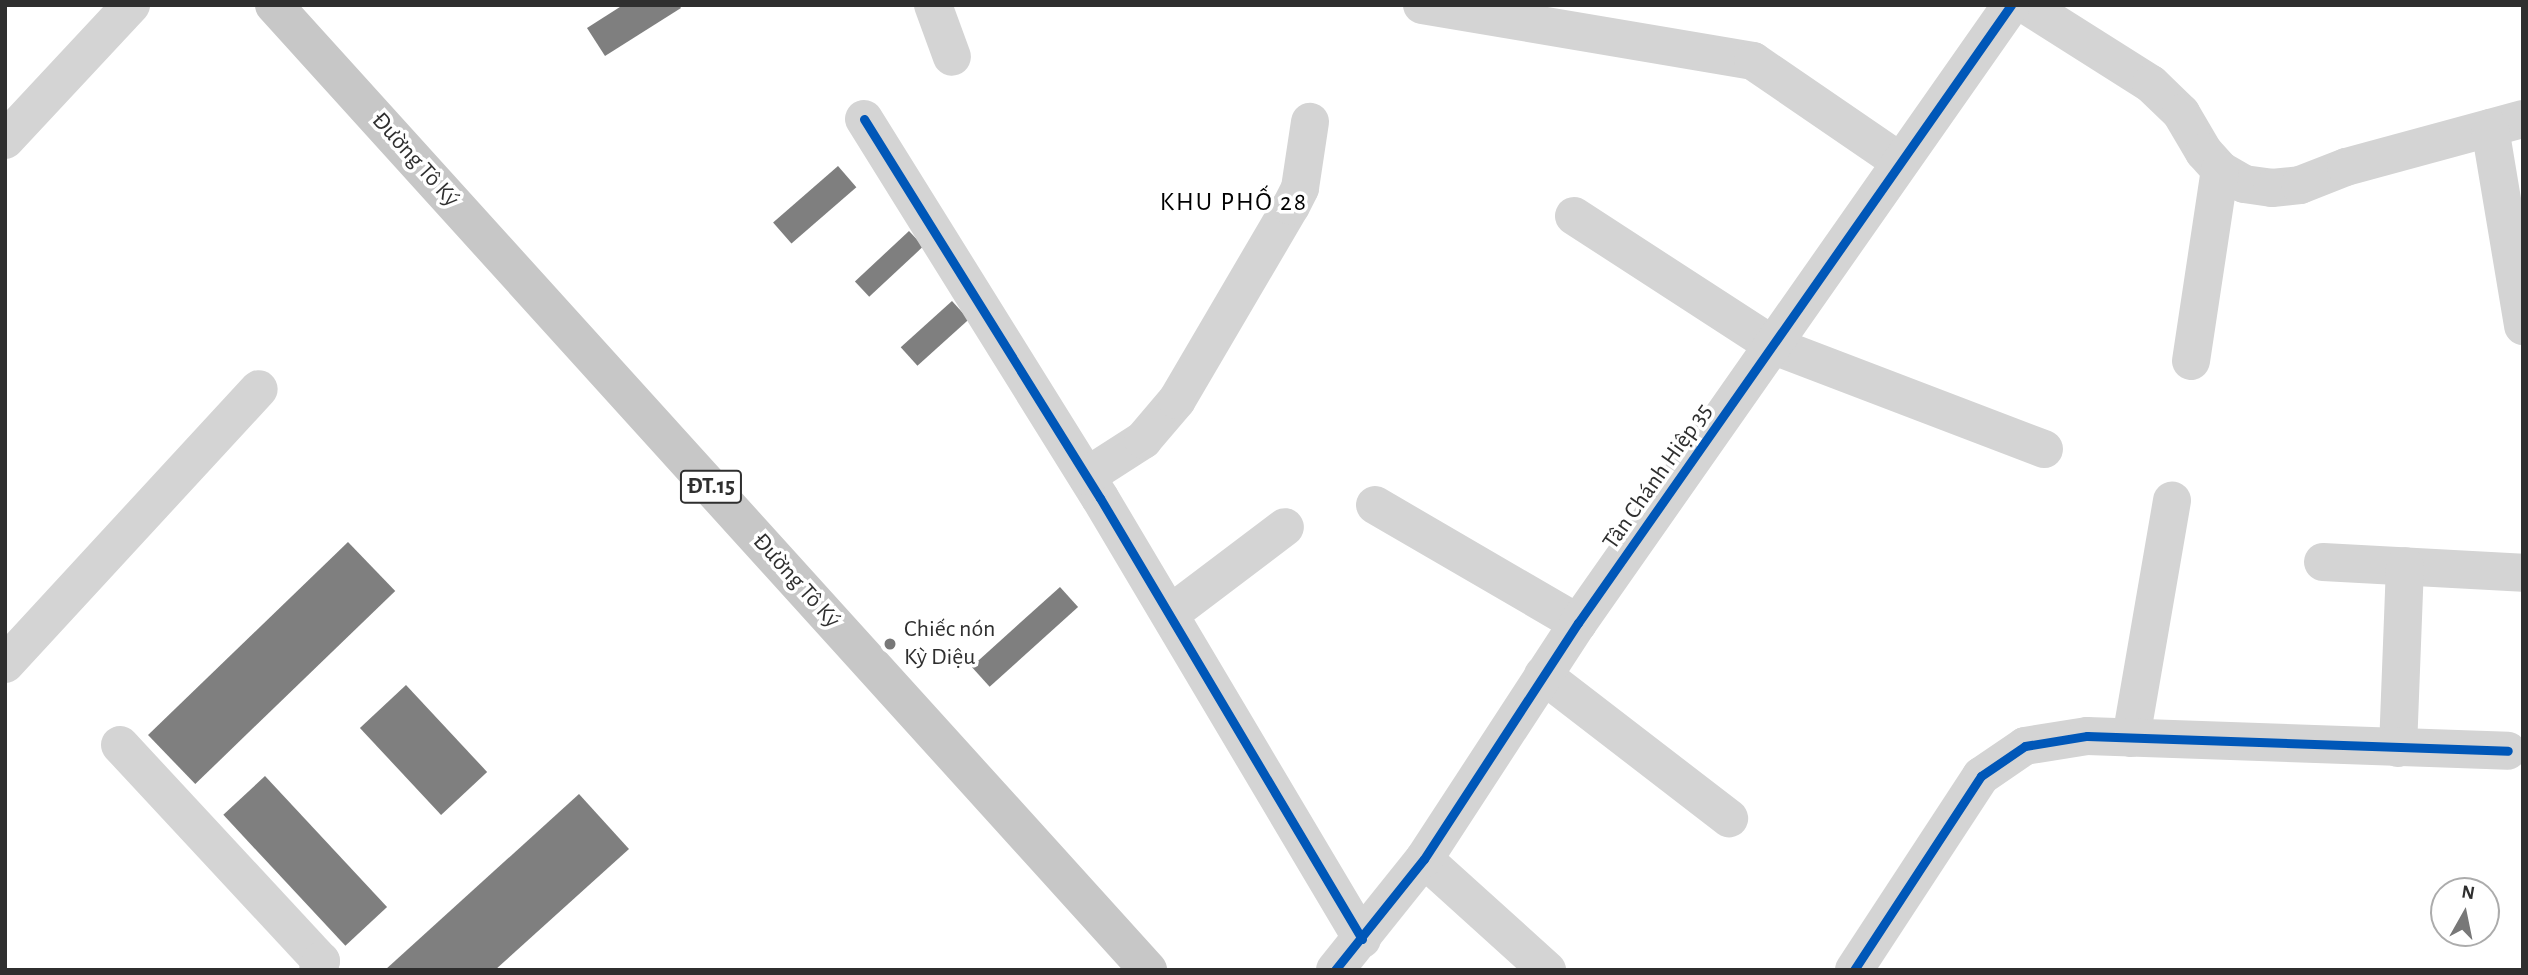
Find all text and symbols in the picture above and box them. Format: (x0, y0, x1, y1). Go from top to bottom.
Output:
street label: Đường Tô Ký (365, 107, 465, 213)
district label: KHU PHỐ 28 (1161, 187, 1307, 219)
street label: Tân Chánh Hiệp 35 (1597, 399, 1719, 555)
road number: ĐT.15 (680, 467, 742, 506)
street label: Đường Tô Ký (746, 528, 846, 634)
place label: Chiếc nón Kỳ Diệu (904, 616, 995, 672)
marker: Chiếc nón Kỳ Diệu (882, 636, 898, 652)
north arrow (2430, 877, 2500, 947)
text: N (2460, 882, 2476, 903)

